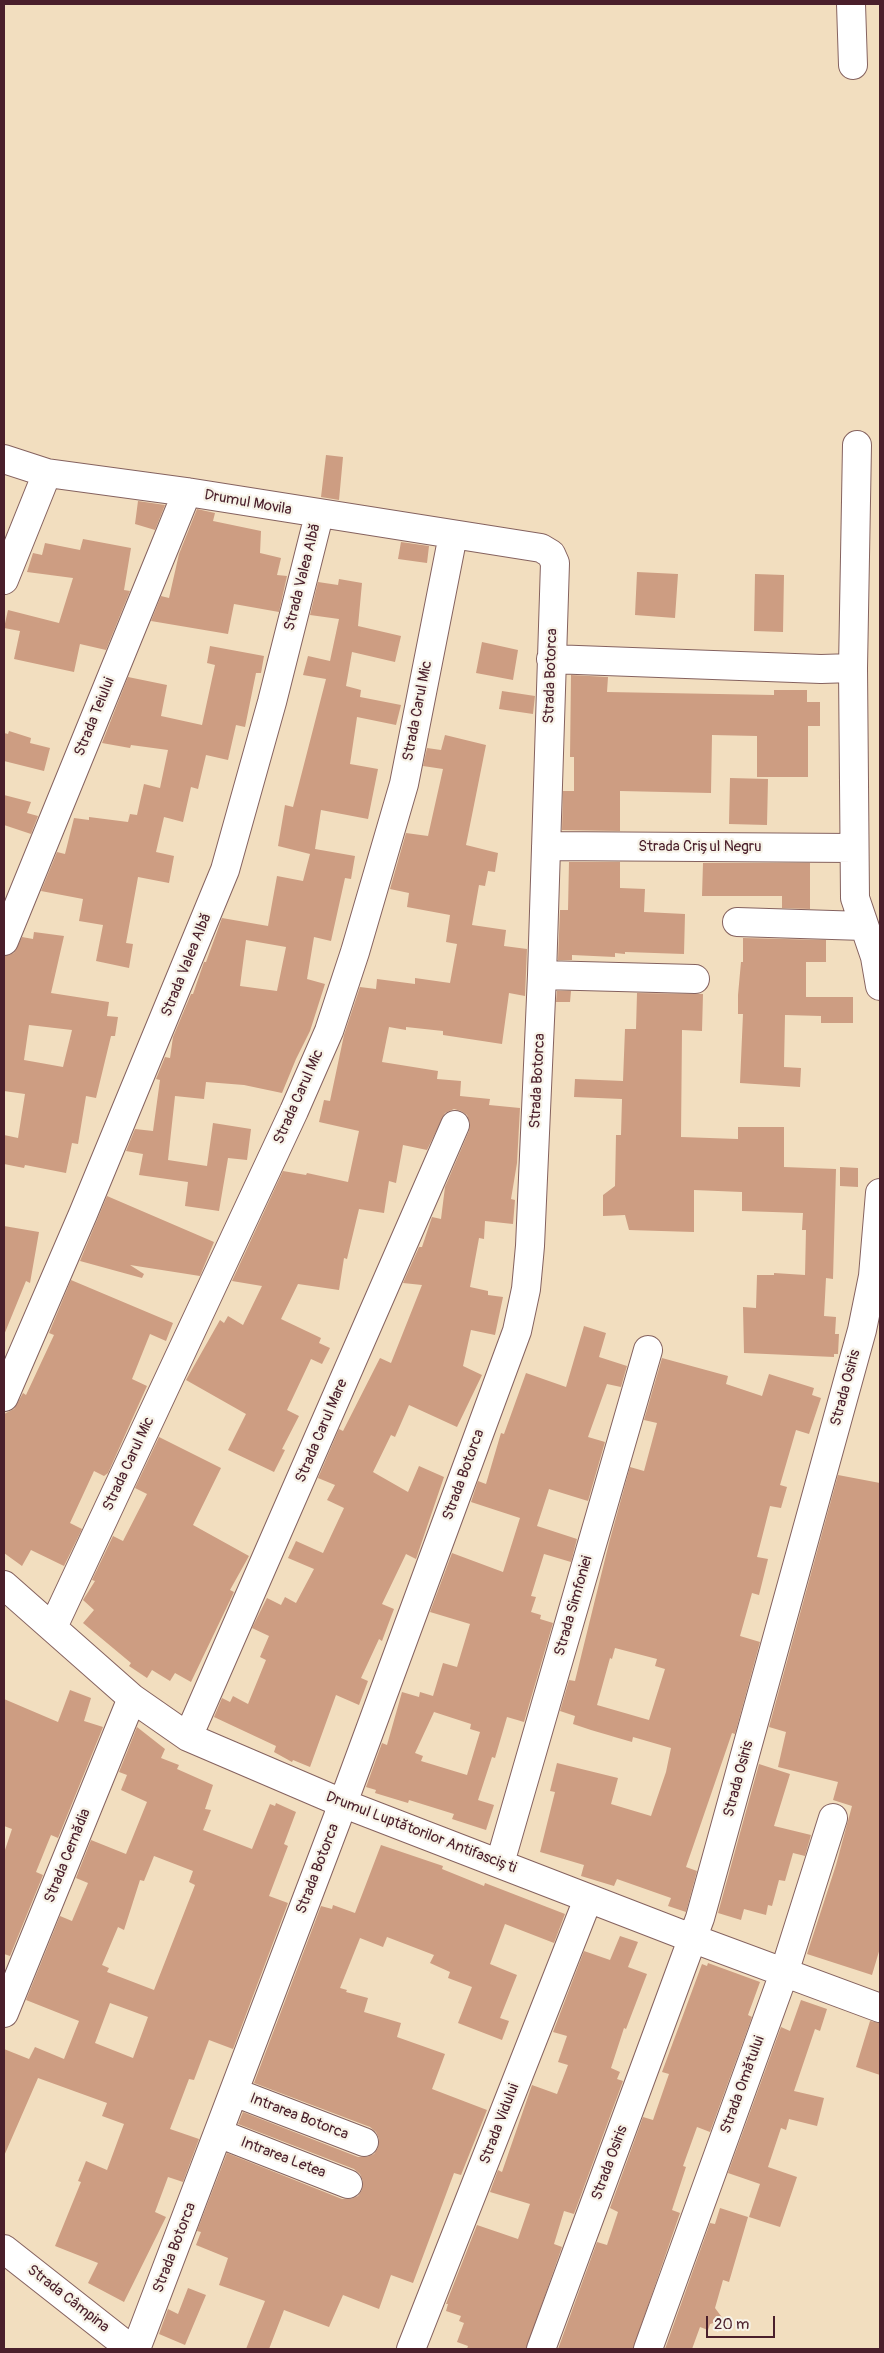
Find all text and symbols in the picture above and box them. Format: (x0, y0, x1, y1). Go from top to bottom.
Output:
street label: Drumul Movila (203, 486, 293, 520)
street label: Strada Valea Albă (281, 521, 325, 633)
street label: Strada Botorca (540, 628, 562, 724)
street label: Strada Carul Mic (399, 659, 437, 763)
street label: Strada Teiului (71, 675, 119, 759)
street label: Strada Crișul Negru (638, 838, 762, 856)
street label: Strada Valea Albă (158, 911, 216, 1019)
street label: Strada Botorca (527, 1033, 549, 1129)
street label: Strada Carul Mic (270, 1047, 328, 1147)
street label: Strada Osiris (827, 1348, 865, 1428)
street label: Strada Carul Mare (292, 1376, 352, 1486)
street label: Strada Carul Mic (99, 1414, 159, 1514)
street label: Strada Botorca (439, 1427, 489, 1523)
street label: Strada Simfoniei (551, 1554, 597, 1658)
street label: Strada Osiris (720, 1739, 758, 1819)
street label: Drumul Luptătorilor Antifasciști (323, 1788, 519, 1878)
street label: Strada Cernădia (41, 1806, 95, 1906)
street label: Strada Botorca (293, 1821, 343, 1917)
street label: Strada Omătului (717, 2034, 769, 2136)
street label: Strada Vidului (476, 2081, 524, 2167)
street label: Intrarea Botorca (247, 2090, 351, 2144)
street label: Strada Osiris (588, 2123, 632, 2203)
street label: Intrarea Letea (238, 2133, 328, 2183)
street label: Strada Botorca (150, 2200, 200, 2296)
street label: Strada Câmpina (23, 2261, 113, 2337)
scale bar (709, 2306, 778, 2338)
text: 20 m (714, 2315, 749, 2334)

